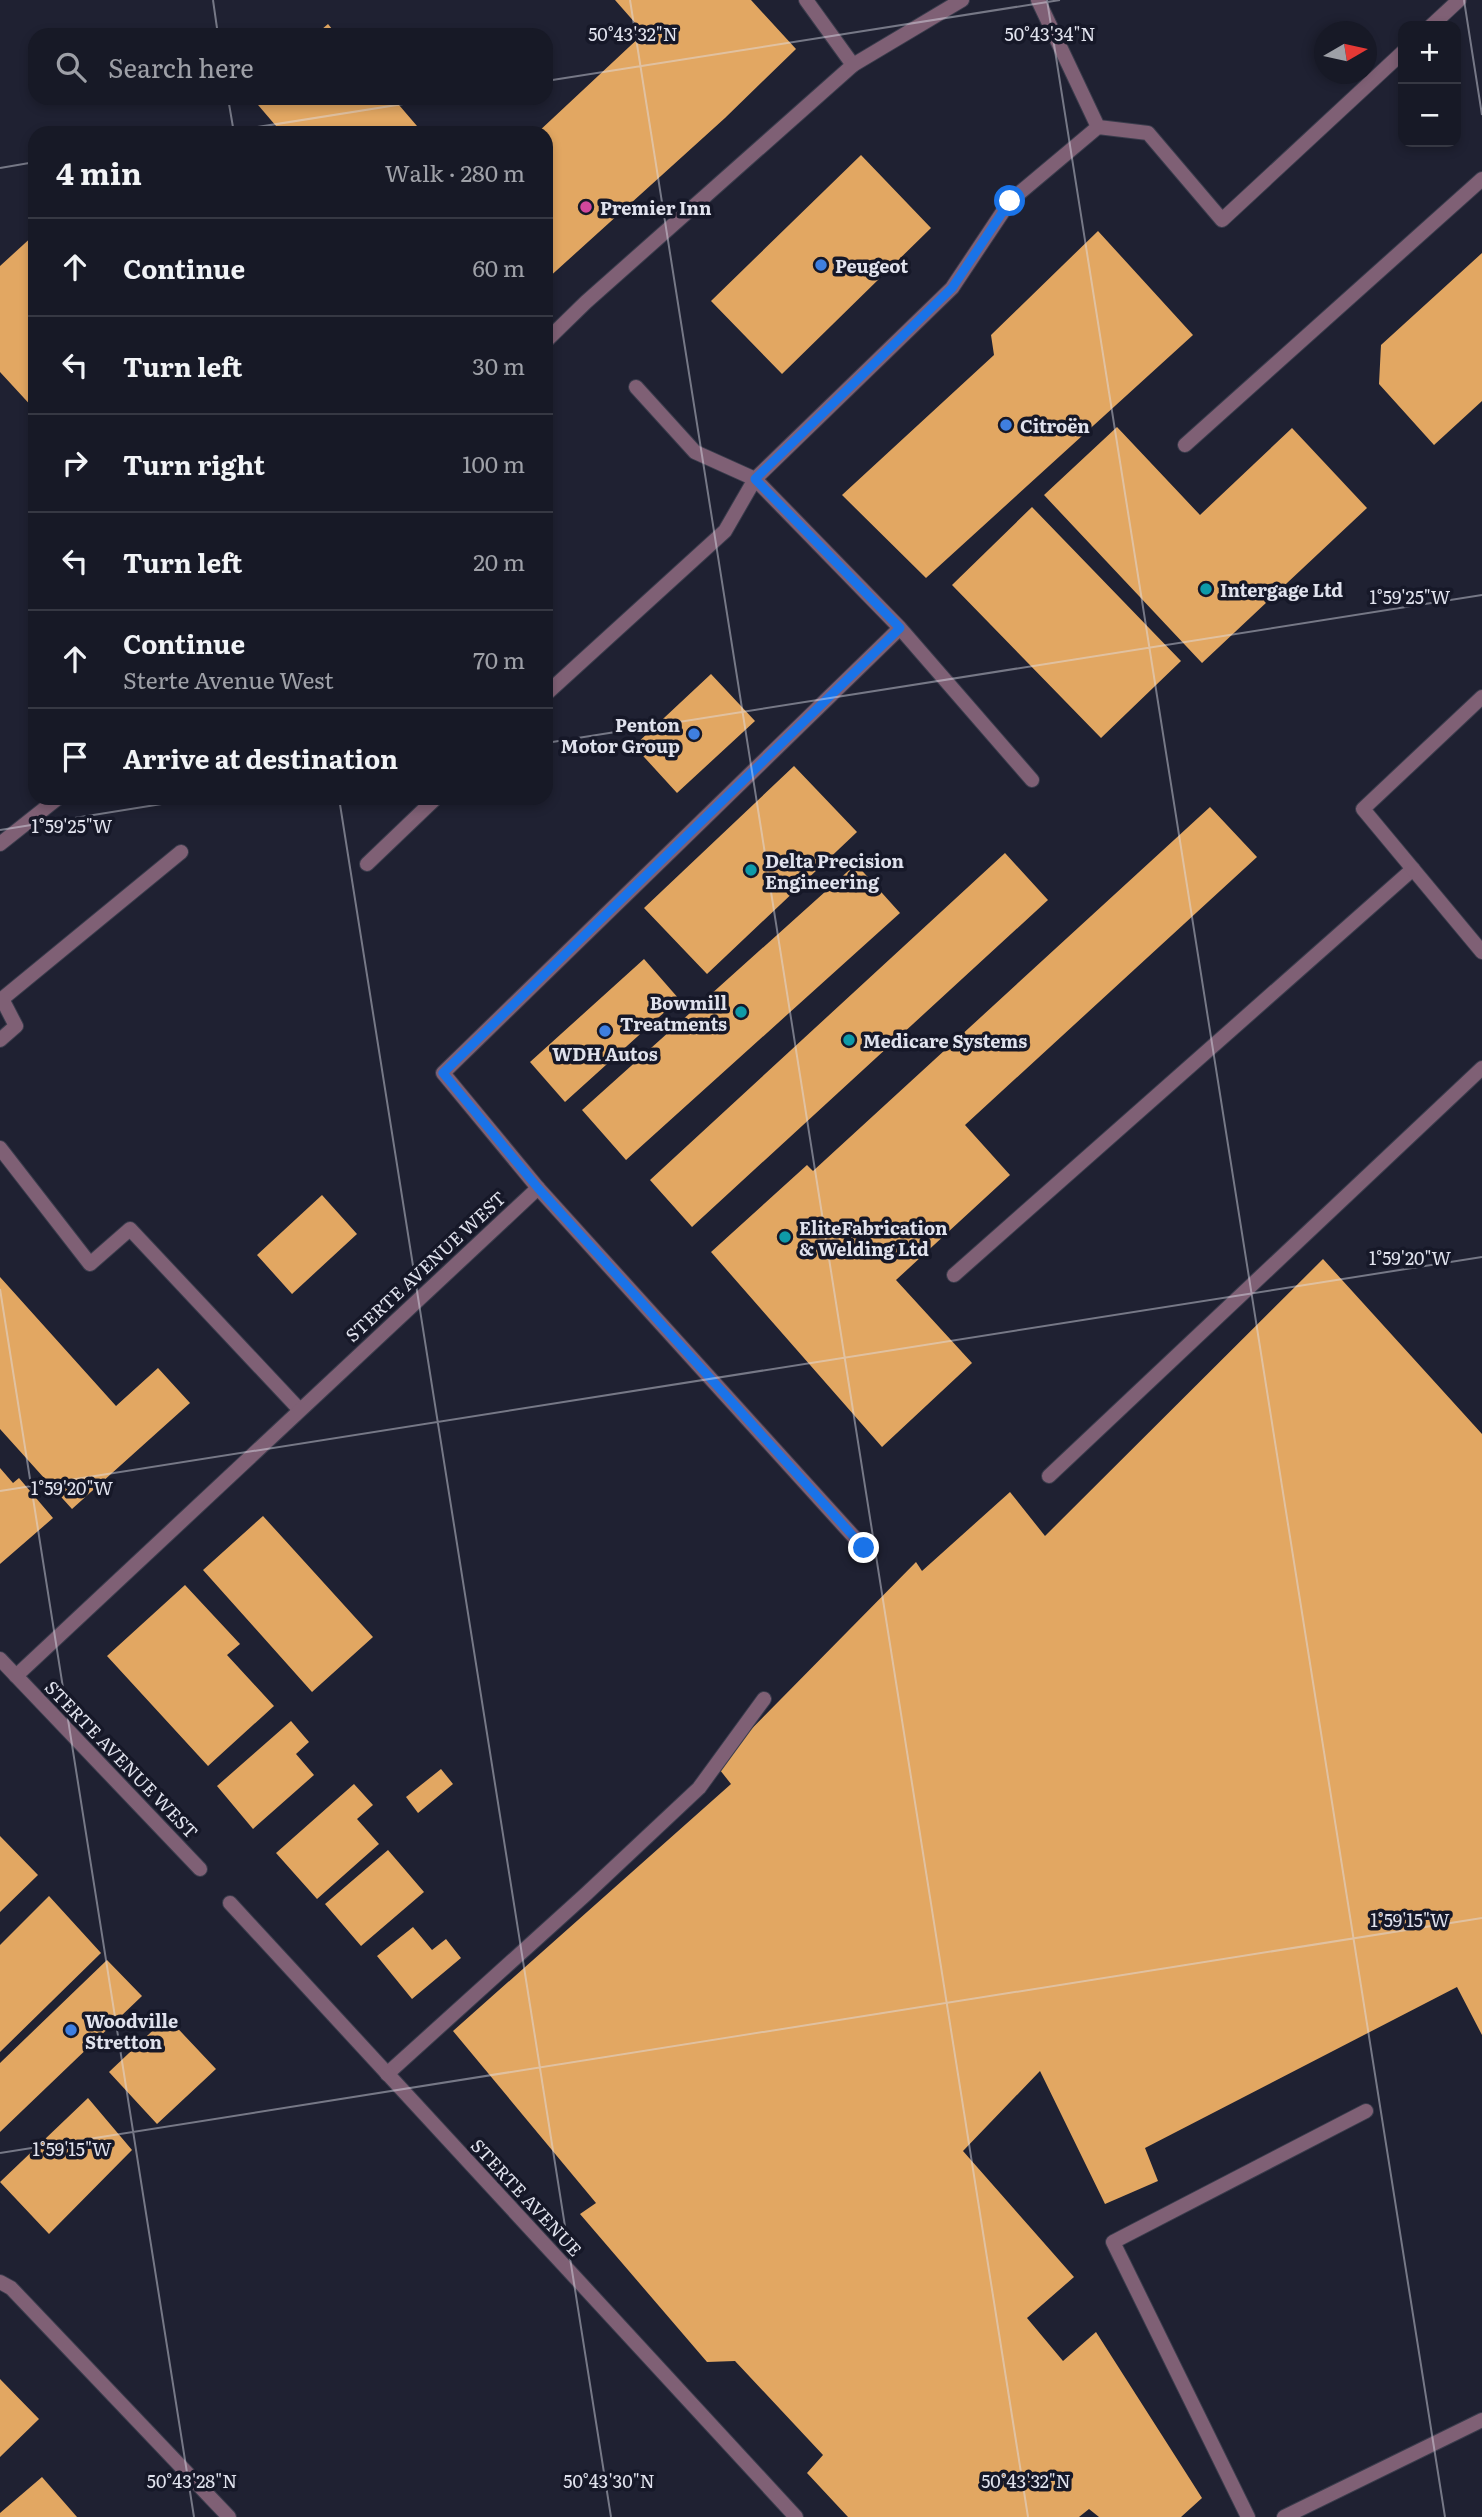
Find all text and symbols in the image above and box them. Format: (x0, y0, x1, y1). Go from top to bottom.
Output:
text: 50°43'32"N (588, 20, 678, 47)
text: 50°43'34"N (1005, 20, 1095, 47)
north arrow (1314, 21, 1377, 84)
map controls (1398, 21, 1461, 147)
button: + (1398, 21, 1461, 84)
search box (28, 28, 553, 105)
text: Search here (108, 47, 254, 86)
icon: search (52, 48, 90, 86)
button: − (1398, 84, 1461, 147)
text: 4 min (56, 150, 142, 194)
text: Walk · 280 m (385, 155, 525, 189)
route start (994, 185, 1025, 216)
place label: Premier Inn (600, 194, 712, 221)
marker: Premier Inn (578, 199, 594, 215)
icon: ahead (56, 248, 94, 286)
text: Continue (123, 248, 245, 287)
text: 60 m (472, 250, 525, 284)
place label: Peugeot (835, 252, 908, 279)
marker: Peugeot (813, 257, 829, 273)
icon: left (56, 346, 94, 384)
text: Turn left (123, 346, 242, 385)
text: 30 m (472, 348, 525, 382)
place label: Citroën (1020, 412, 1090, 439)
marker: Citroën (998, 417, 1014, 433)
icon: right (56, 444, 94, 482)
text: Turn right (123, 444, 265, 483)
text: 100 m (462, 446, 525, 480)
icon: left (56, 542, 94, 580)
text: Turn left (123, 542, 242, 581)
text: 20 m (473, 544, 525, 578)
place label: Intergage Ltd (1220, 576, 1343, 603)
marker: Intergage Ltd (1198, 581, 1214, 597)
text: 1°59'25"W (1370, 583, 1451, 610)
text: Continue (123, 623, 245, 662)
icon: ahead (56, 640, 94, 678)
text: 70 m (473, 642, 525, 676)
text: Sterte Avenue West (123, 662, 333, 696)
place label: Penton Motor Group (561, 711, 680, 759)
marker: Penton Motor Group (686, 726, 702, 742)
icon: arrive (56, 738, 94, 776)
text: Arrive at destination (123, 738, 398, 777)
text: 1°59'25"W (32, 812, 113, 839)
place label: Delta Precision Engineering (765, 847, 904, 895)
marker: Delta Precision Engineering (743, 862, 759, 878)
place label: Bowmill Treatments (620, 989, 727, 1037)
marker: Bowmill Treatments (733, 1004, 749, 1020)
marker: WDH Autos (597, 1023, 613, 1039)
place label: Medicare Systems (863, 1027, 1027, 1054)
marker: Medicare Systems (841, 1032, 857, 1048)
place label: WDH Autos (552, 1040, 658, 1067)
street label: STERTE AVENUE WEST (339, 1184, 511, 1348)
place label: EliteFabrication & Welding Ltd (799, 1214, 948, 1262)
marker: EliteFabrication & Welding Ltd (777, 1229, 793, 1245)
text: 1°59'20"W (1369, 1244, 1451, 1271)
text: 1°59'20"W (31, 1474, 113, 1501)
route end (848, 1532, 879, 1563)
street label: STERTE AVENUE WEST (39, 1674, 205, 1844)
text: 1°59'15"W (1370, 1906, 1450, 1933)
place label: Woodville Stretton (85, 2007, 178, 2055)
marker: Woodville Stretton (63, 2022, 79, 2038)
street label: STERTE AVENUE (465, 2132, 589, 2262)
text: 1°59'15"W (32, 2135, 112, 2162)
text: 50°43'28"N (147, 2467, 237, 2494)
text: 50°43'30"N (563, 2467, 655, 2494)
text: 50°43'32"N (981, 2467, 1071, 2494)

